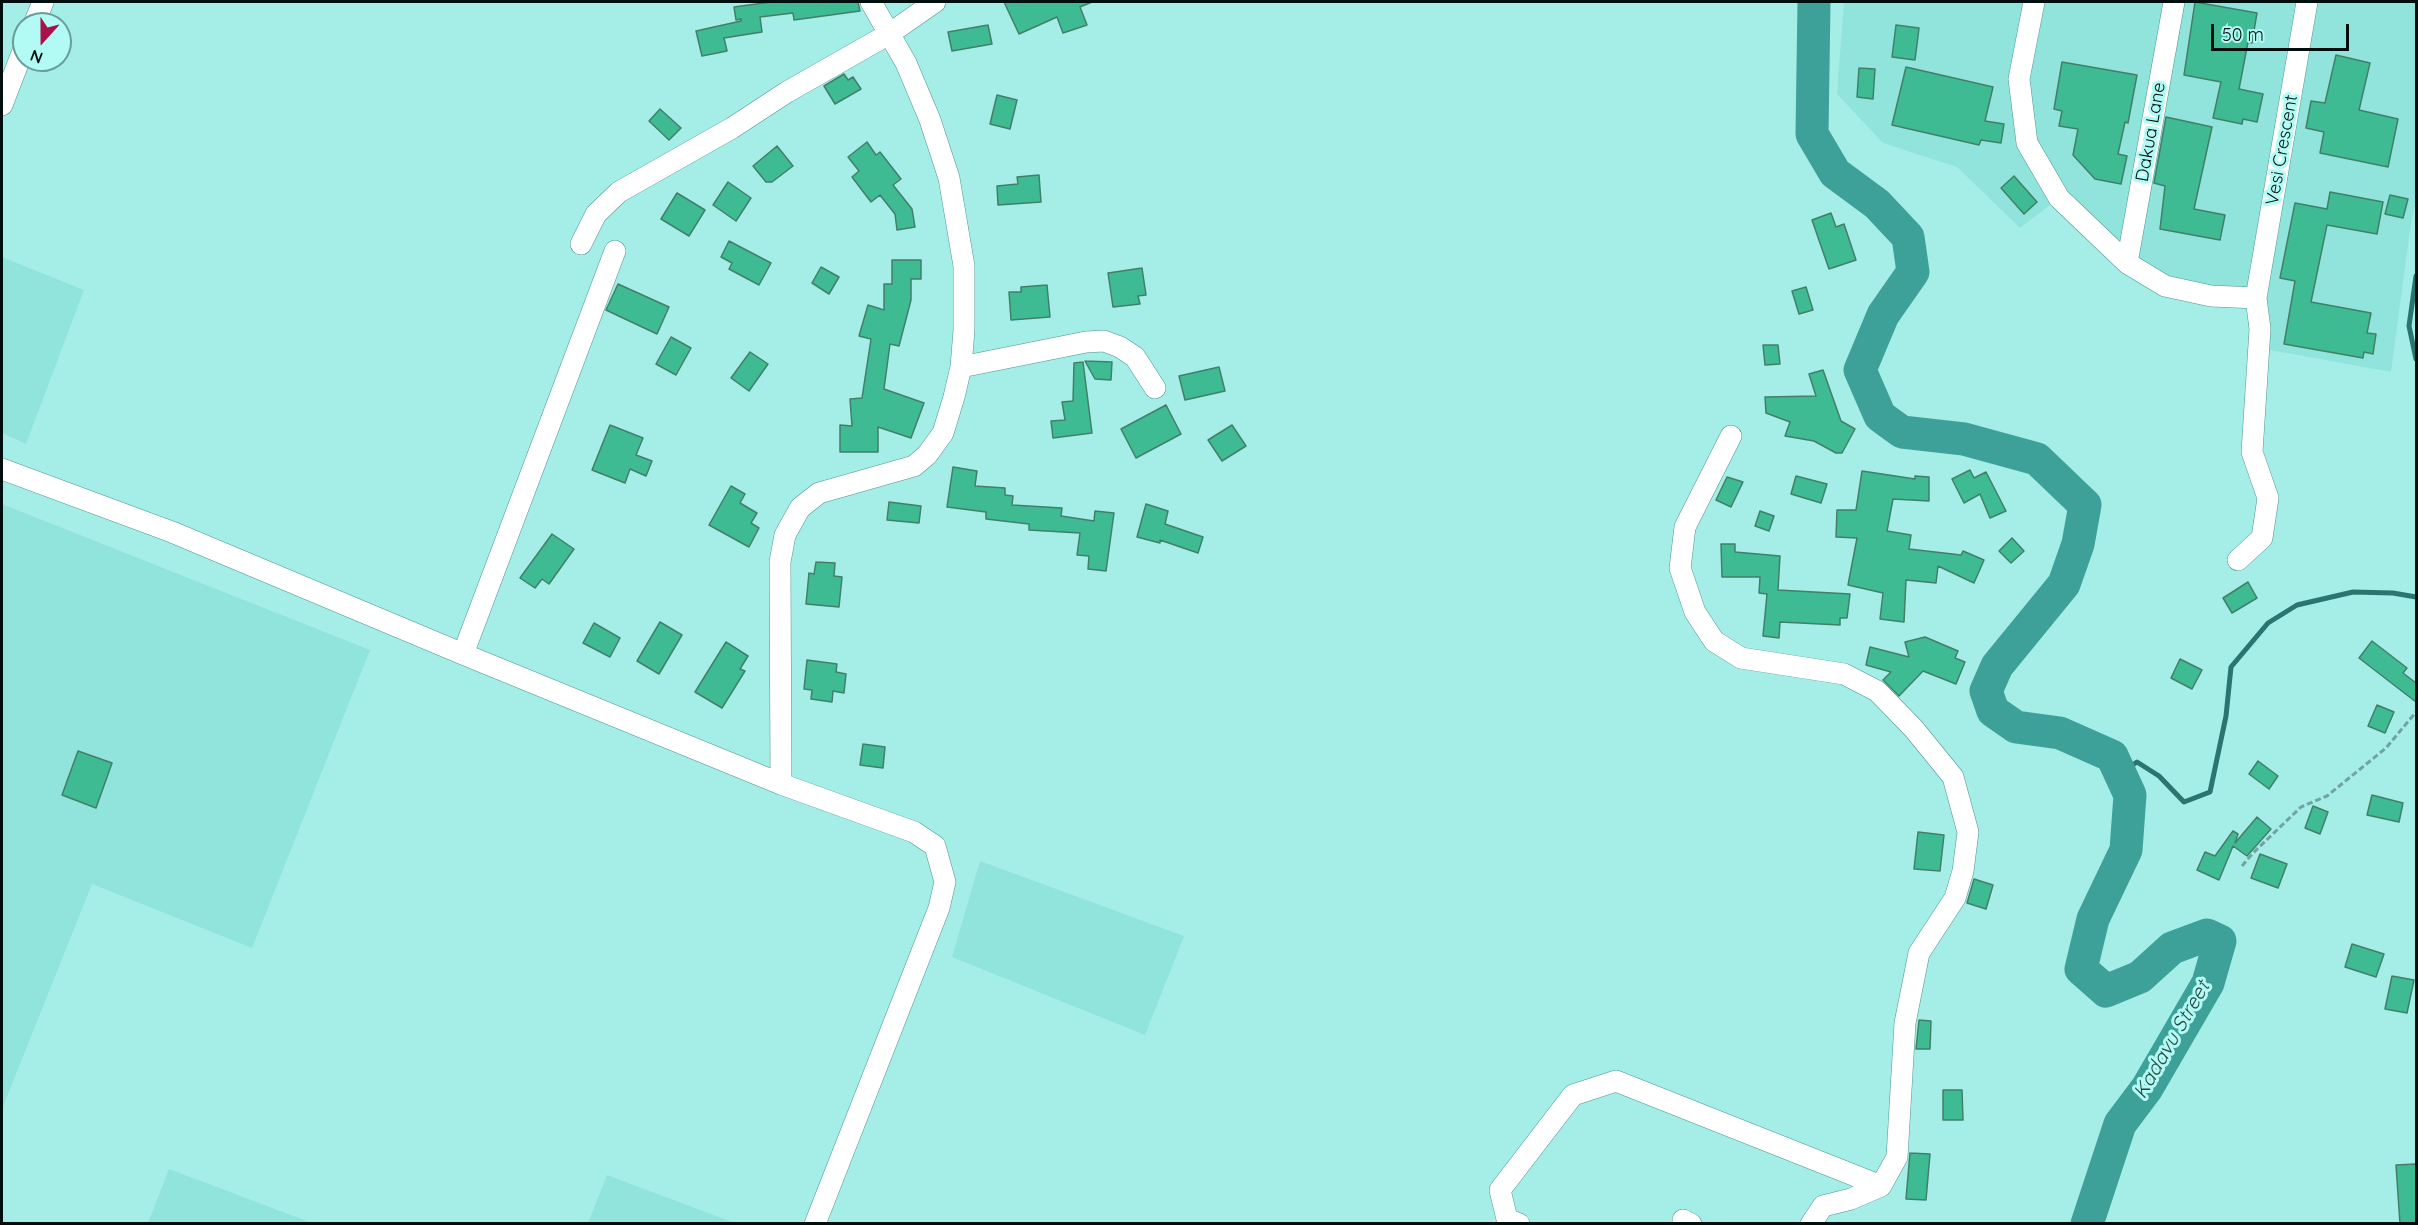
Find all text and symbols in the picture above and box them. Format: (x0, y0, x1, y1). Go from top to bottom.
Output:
north arrow (12, 12, 72, 72)
scale bar (2214, 12, 2352, 50)
text: 50 m (2222, 23, 2264, 46)
text: N (27, 45, 45, 68)
street label: Dakua Lane (2132, 81, 2170, 183)
street label: Vesi Crescent (2262, 93, 2302, 207)
water label: Kadavu Street (2129, 977, 2215, 1103)

